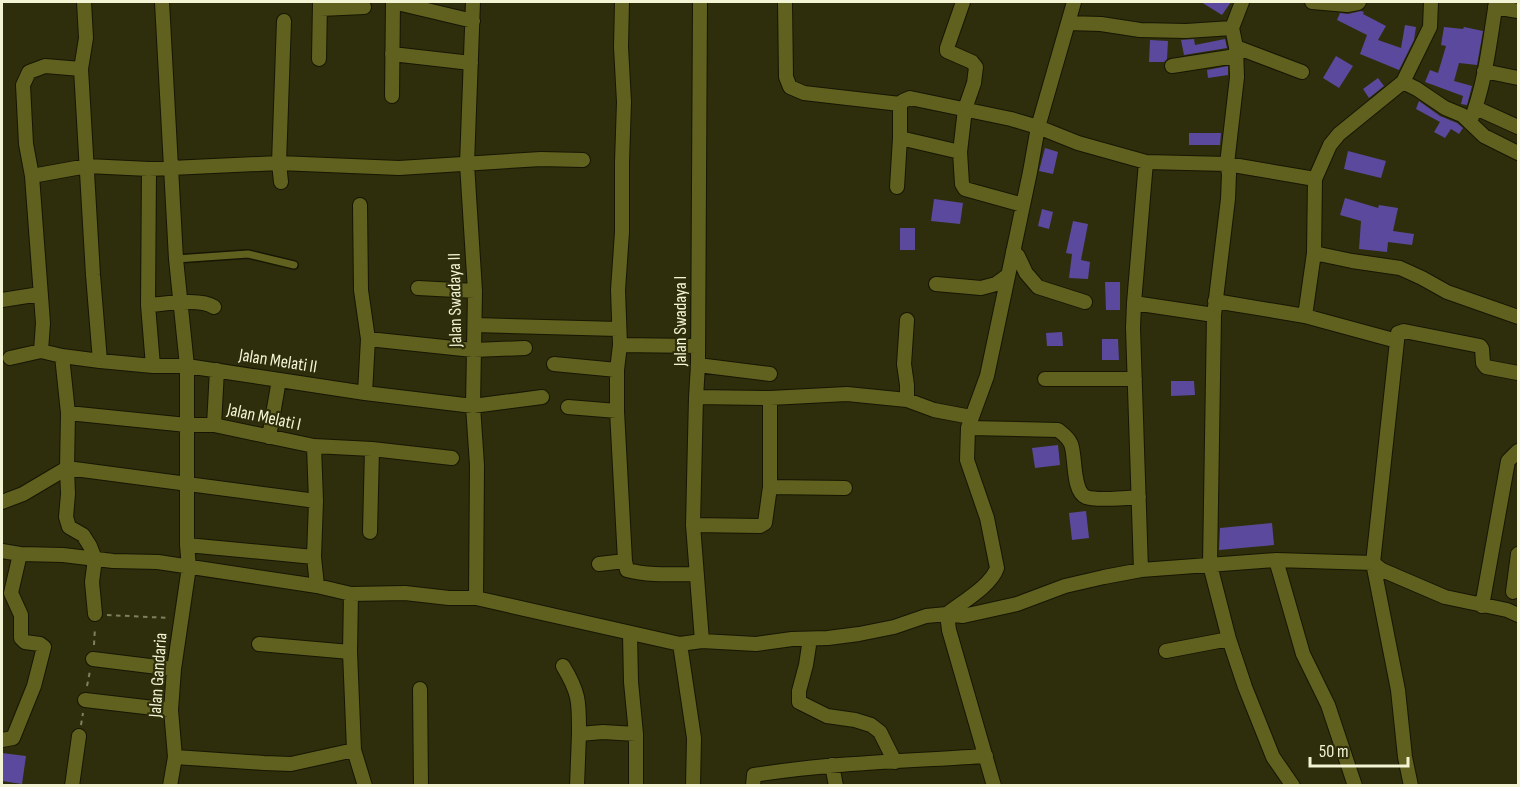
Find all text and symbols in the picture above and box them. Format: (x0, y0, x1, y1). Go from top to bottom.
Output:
street label: Jalan Swadaya II (444, 253, 466, 348)
street label: Jalan Swadaya I (670, 276, 691, 367)
street label: Jalan Melati II (237, 344, 318, 378)
street label: Jalan Melati I (224, 399, 303, 435)
street label: Jalan Gandaria (144, 632, 171, 719)
scale bar (1310, 730, 1408, 768)
text: 50 m (1319, 741, 1349, 762)

